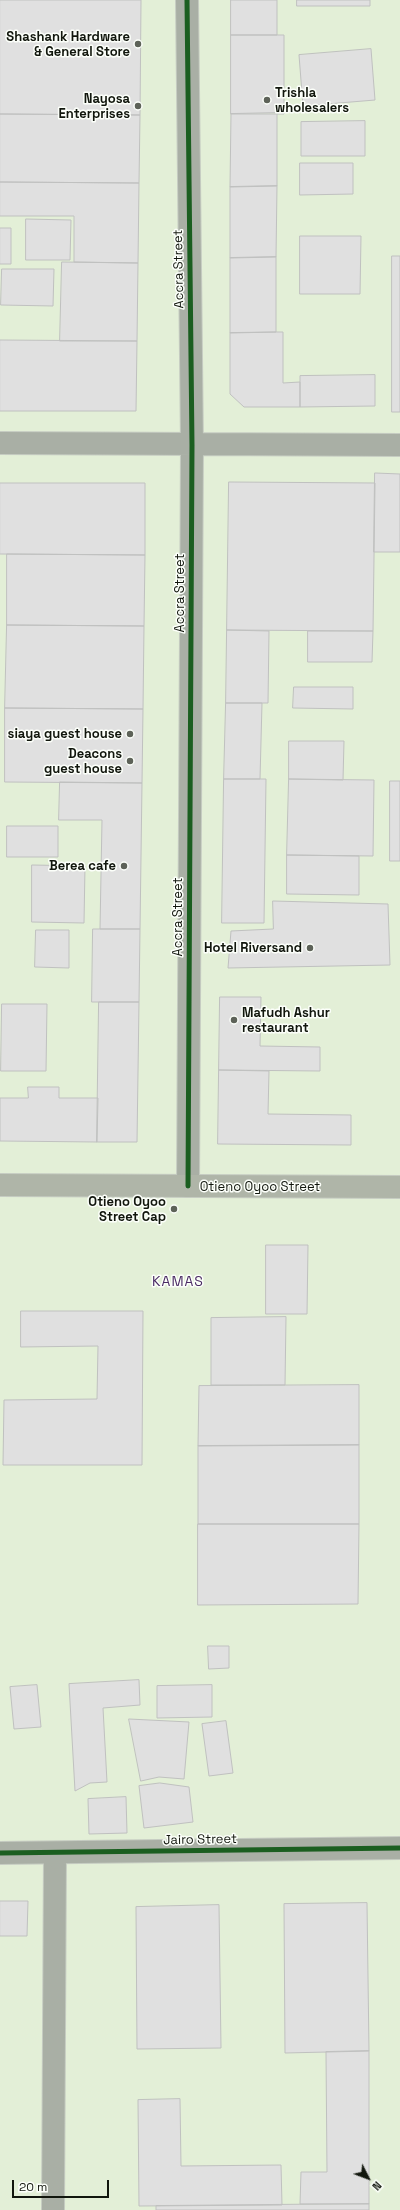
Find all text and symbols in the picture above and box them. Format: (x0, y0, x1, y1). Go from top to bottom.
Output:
place label: Shashank Hardware & General Store (6, 29, 130, 60)
marker: Shashank Hardware & General Store (133, 39, 143, 49)
place label: Trishla wholesalers (275, 85, 349, 116)
place label: Nayosa Enterprises (59, 91, 130, 122)
marker: Trishla wholesalers (262, 95, 272, 105)
marker: Nayosa Enterprises (133, 101, 143, 111)
street label: Accra Street (171, 229, 187, 309)
street label: Accra Street (172, 554, 188, 632)
place label: siaya guest house (8, 726, 122, 742)
marker: siaya guest house (125, 729, 135, 739)
place label: Deacons guest house (44, 746, 122, 777)
marker: Deacons guest house (125, 756, 135, 766)
place label: Berea cafe (49, 858, 116, 874)
marker: Berea cafe (119, 861, 129, 871)
street label: Accra Street (170, 878, 186, 956)
place label: Hotel Riversand (204, 940, 302, 956)
marker: Hotel Riversand (305, 943, 315, 953)
place label: Mafudh Ashur restaurant (242, 1005, 330, 1036)
marker: Mafudh Ashur restaurant (229, 1015, 239, 1025)
street label: Otieno Oyoo Street (200, 1179, 320, 1195)
place label: Otieno Oyoo Street Cap (88, 1194, 166, 1225)
marker: Otieno Oyoo Street Cap (169, 1204, 179, 1214)
district label: KAMAS (152, 1274, 204, 1290)
street label: Jairo Street (163, 1832, 237, 1848)
north arrow (348, 2158, 388, 2198)
scale bar (14, 2172, 111, 2198)
text: 20 m (19, 2179, 47, 2195)
text: N (369, 2179, 385, 2193)

